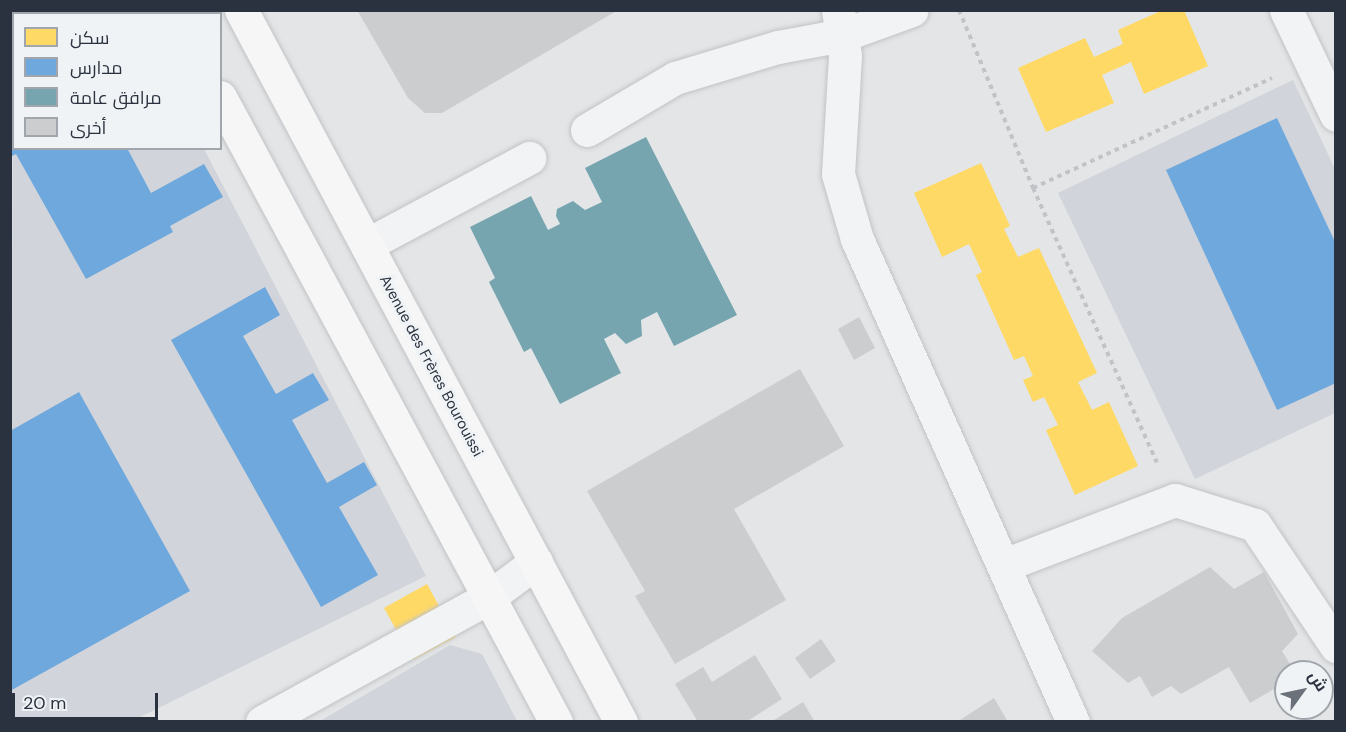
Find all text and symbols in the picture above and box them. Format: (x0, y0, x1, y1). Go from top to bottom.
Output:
legend (12, 12, 222, 150)
text: سكن (70, 26, 109, 50)
text: مدارس (70, 56, 123, 80)
text: مرافق عامة (70, 86, 162, 110)
text: أخرى (70, 116, 106, 140)
street label: Avenue des Frères Bourouissi (375, 272, 487, 460)
north arrow (1274, 660, 1334, 720)
text: ش (1303, 667, 1332, 695)
scale bar (15, 681, 160, 719)
text: 20 m (23, 691, 66, 715)

